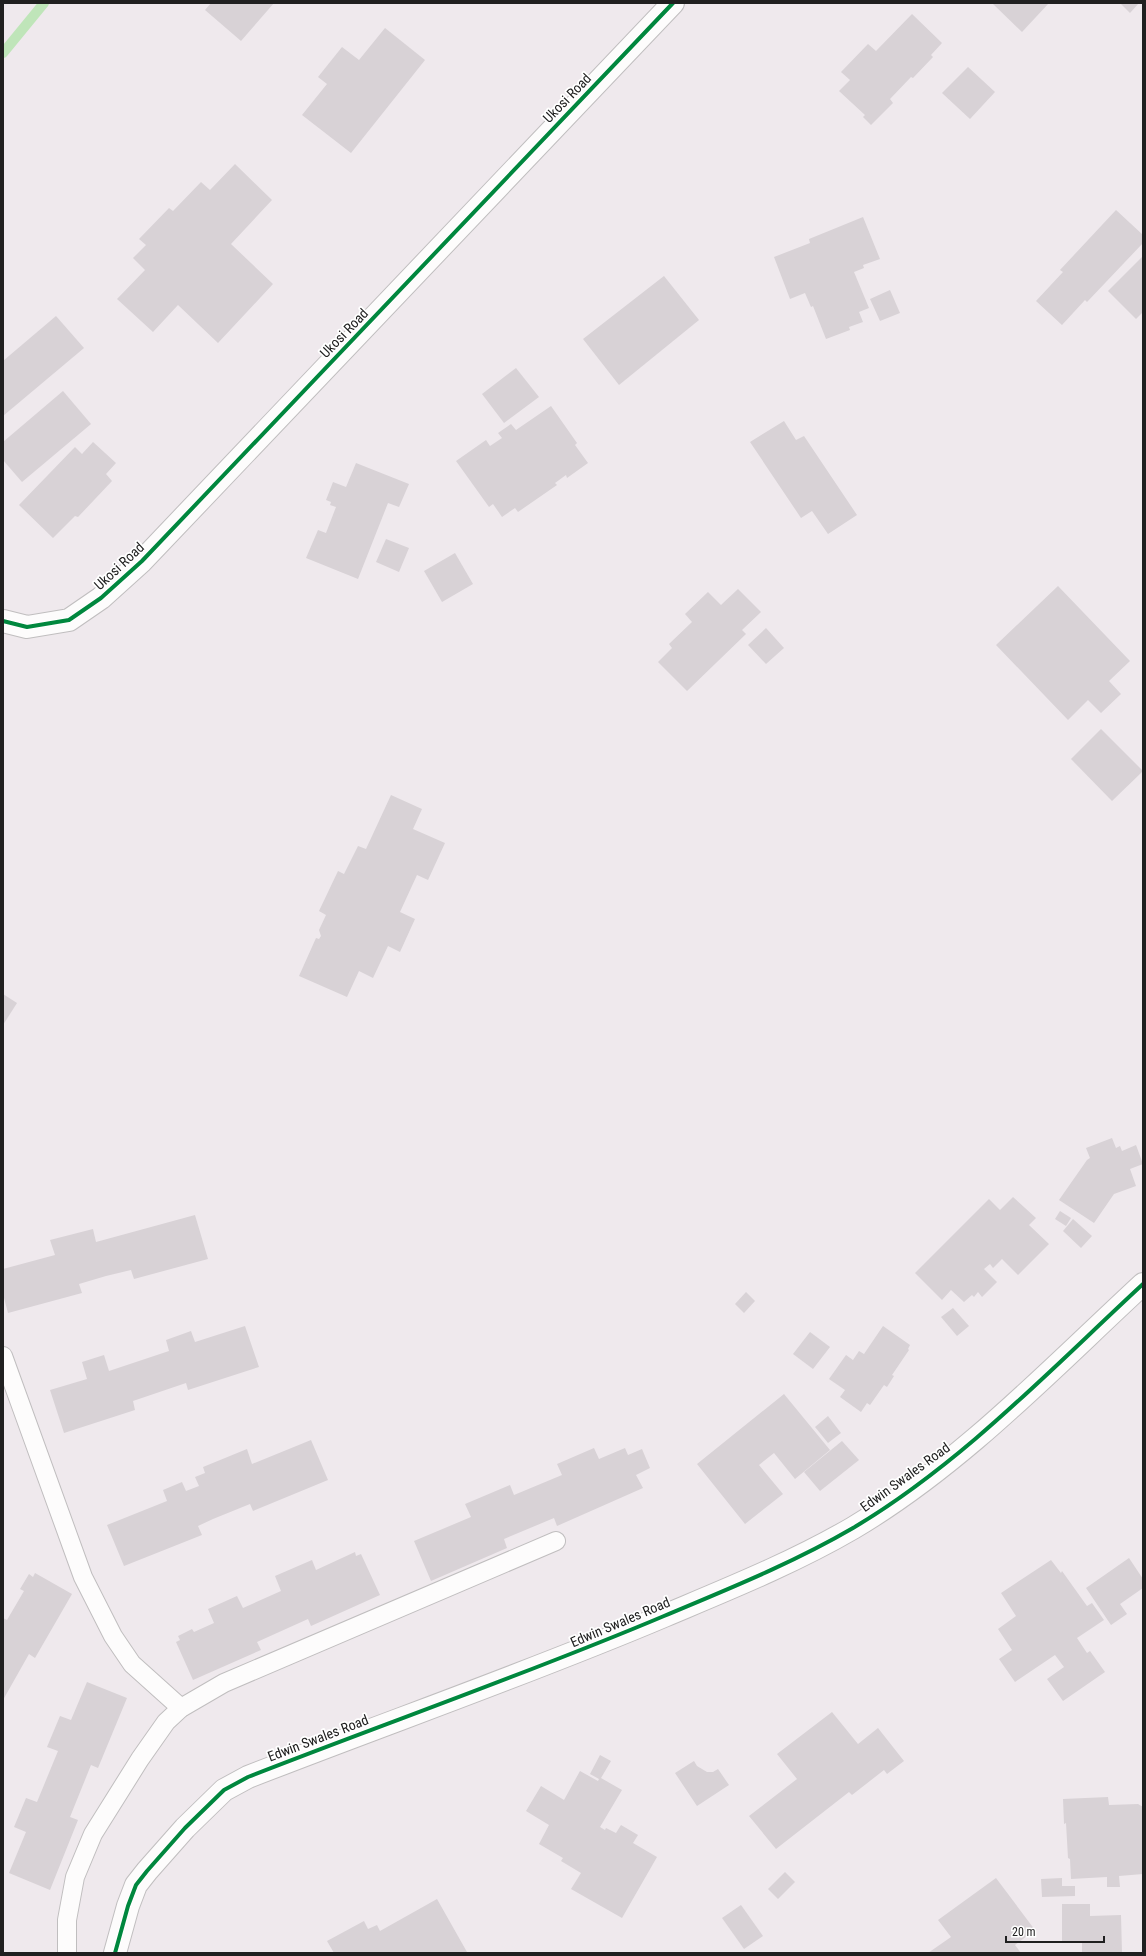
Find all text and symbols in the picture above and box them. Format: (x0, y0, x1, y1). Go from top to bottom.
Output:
street label: Ukosi Road (540, 70, 594, 126)
street label: Ukosi Road (317, 305, 371, 361)
street label: Ukosi Road (91, 539, 147, 593)
street label: Edwin Swales Road (857, 1439, 953, 1515)
street label: Edwin Swales Road (568, 1594, 672, 1650)
street label: Edwin Swales Road (265, 1711, 371, 1765)
scale bar (1006, 1918, 1104, 1944)
text: 20 m (1012, 1925, 1036, 1939)

